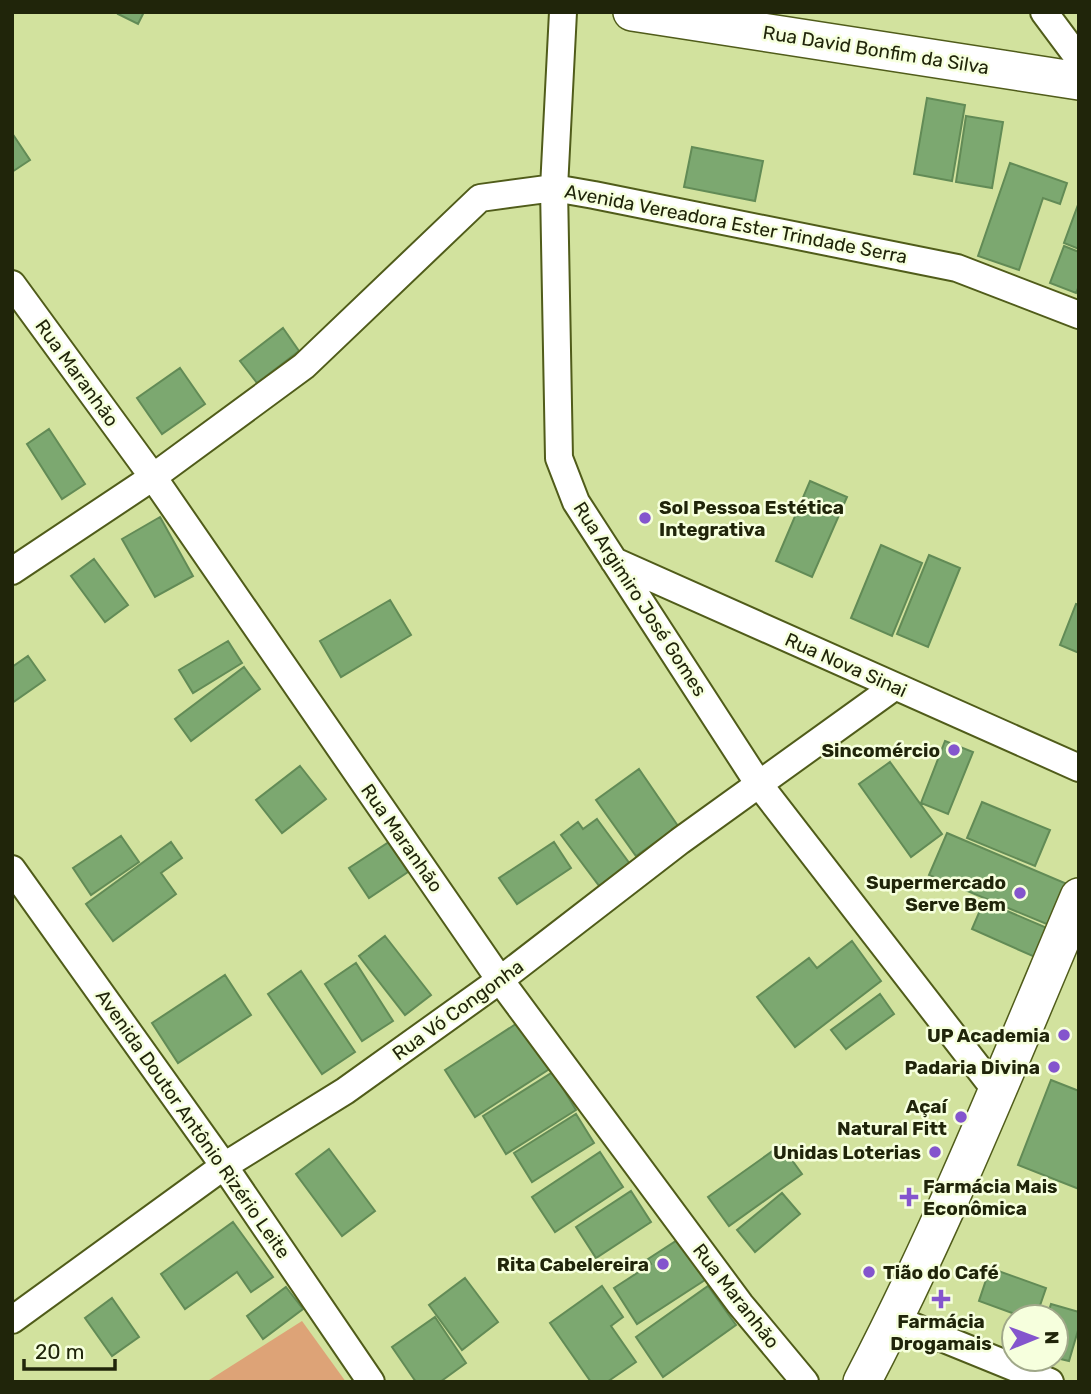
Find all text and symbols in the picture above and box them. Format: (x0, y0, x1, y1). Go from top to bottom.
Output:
street label: Rua David Bonfim da Silva (761, 21, 991, 79)
street label: Avenida Vereadora Ester Trindade Serra (563, 179, 909, 269)
street label: Rua Maranhão (30, 315, 124, 431)
place label: Sol Pessoa Estética Integrativa (659, 496, 844, 541)
street label: Rua Argimiro José Gomes (568, 497, 712, 701)
marker: Sol Pessoa Estética Integrativa (637, 510, 653, 526)
street label: Rua Nova Sinai (781, 628, 911, 702)
place label: Sincomércio (821, 739, 940, 762)
marker: Sincomércio (946, 742, 962, 758)
street label: Rua Maranhão (356, 780, 448, 896)
place label: Supermercado Serve Bem (866, 871, 1006, 916)
marker: Supermercado Serve Bem (1012, 885, 1028, 901)
street label: Rua Vó Congonha (388, 955, 528, 1065)
street label: Avenida Doutor Antônio Rizério Leite (91, 985, 295, 1263)
place label: UP Academia (927, 1024, 1050, 1047)
marker: UP Academia (1056, 1027, 1072, 1043)
place label: Padaria Divina (904, 1056, 1040, 1079)
marker: Padaria Divina (1046, 1059, 1062, 1075)
place label: Açaí Natural Fitt (837, 1095, 949, 1140)
marker: Açaí Natural Fitt (953, 1109, 969, 1125)
place label: Unidas Loterias (773, 1141, 921, 1164)
marker: Unidas Loterias (927, 1144, 943, 1160)
place label: Farmácia Mais Econômica (923, 1175, 1058, 1220)
marker: Farmácia Mais Econômica (901, 1189, 917, 1205)
street label: Rua Maranhão (688, 1239, 784, 1353)
place label: Rita Cabelereira (497, 1253, 649, 1276)
marker: Rita Cabelereira (655, 1256, 671, 1272)
place label: Tião do Café (883, 1261, 999, 1284)
marker: Tião do Café (861, 1264, 877, 1280)
marker: Farmácia Drogamais (933, 1291, 949, 1307)
north arrow (1000, 1303, 1070, 1373)
place label: Farmácia Drogamais (890, 1310, 992, 1355)
scale bar (24, 1328, 116, 1372)
text: N (1040, 1331, 1063, 1345)
text: 20 m (35, 1339, 84, 1364)

